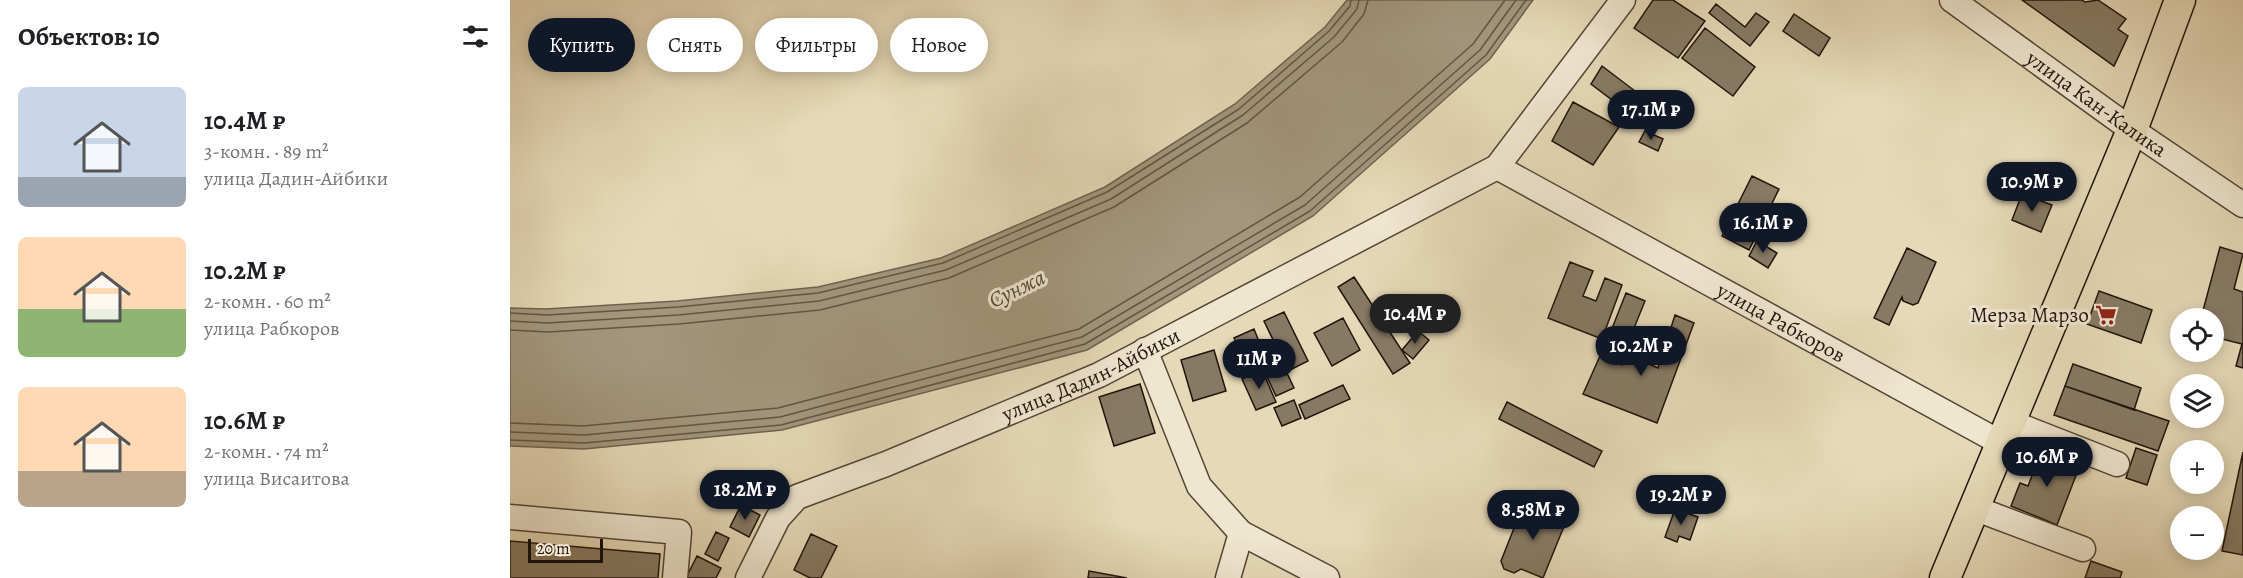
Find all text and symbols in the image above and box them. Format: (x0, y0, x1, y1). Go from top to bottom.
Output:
chip: Купить (528, 18, 635, 72)
chip: Снять (647, 18, 743, 72)
chip: Фильтры (755, 18, 878, 72)
chip: Новое (890, 18, 988, 72)
text: Объектов: 10 (18, 19, 160, 54)
icon: filters (459, 20, 492, 53)
street label: улица Кан-Калика (2020, 44, 2172, 164)
pin: 17.1M ₽ (1596, 90, 1706, 141)
text: 17.1M ₽ (1622, 96, 1680, 123)
text: 10.4M ₽ (204, 103, 285, 138)
icon: home (66, 111, 138, 183)
text: 3-комн. · 89 m² (204, 138, 329, 165)
pin: 10.9M ₽ (1977, 162, 2087, 213)
text: улица Дадин-Айбики (204, 165, 388, 192)
text: 10.9M ₽ (2001, 168, 2063, 195)
pin: 16.1M ₽ (1708, 203, 1818, 254)
text: 16.1M ₽ (1733, 209, 1793, 236)
text: 10.2M ₽ (204, 253, 286, 288)
icon: home (66, 261, 138, 333)
water label: Сунжа (984, 263, 1050, 315)
street label: улица Рабкоров (1711, 276, 1850, 369)
text: 2-комн. · 60 m² (204, 288, 331, 315)
pin: 10.4M ₽ (1360, 294, 1470, 345)
text: 10.4M ₽ (1384, 300, 1446, 327)
place label: Мерза Марзо (1970, 301, 2089, 329)
supermarket icon: Мерза Марзо (2094, 303, 2118, 327)
map controls (2170, 308, 2224, 560)
button: locate (2170, 308, 2224, 362)
text: улица Рабкоров (204, 315, 340, 342)
street label: улица Дадин-Айбики (997, 321, 1185, 428)
pin: 10.2M ₽ (1586, 326, 1696, 377)
text: 10.2M ₽ (1610, 332, 1672, 359)
pin: 11M ₽ (1217, 339, 1301, 390)
text: 11M ₽ (1237, 345, 1281, 372)
button: layers (2170, 374, 2224, 428)
text: 10.6M ₽ (204, 403, 285, 438)
icon: home (66, 411, 138, 483)
pin: 10.6M ₽ (1992, 437, 2102, 488)
text: 2-комн. · 74 m² (204, 438, 328, 465)
button: + (2170, 440, 2224, 494)
text: 10.6M ₽ (2016, 443, 2078, 470)
text: улица Висаитова (204, 465, 350, 492)
pin: 18.2M ₽ (690, 470, 800, 521)
pin: 19.2M ₽ (1626, 475, 1736, 526)
text: 18.2M ₽ (714, 476, 776, 503)
text: 19.2M ₽ (1650, 481, 1712, 508)
pin: 8.58M ₽ (1478, 490, 1588, 541)
text: 8.58M ₽ (1501, 496, 1565, 523)
button: − (2170, 506, 2224, 560)
scale bar (528, 536, 603, 564)
text: 20 m (537, 538, 570, 560)

